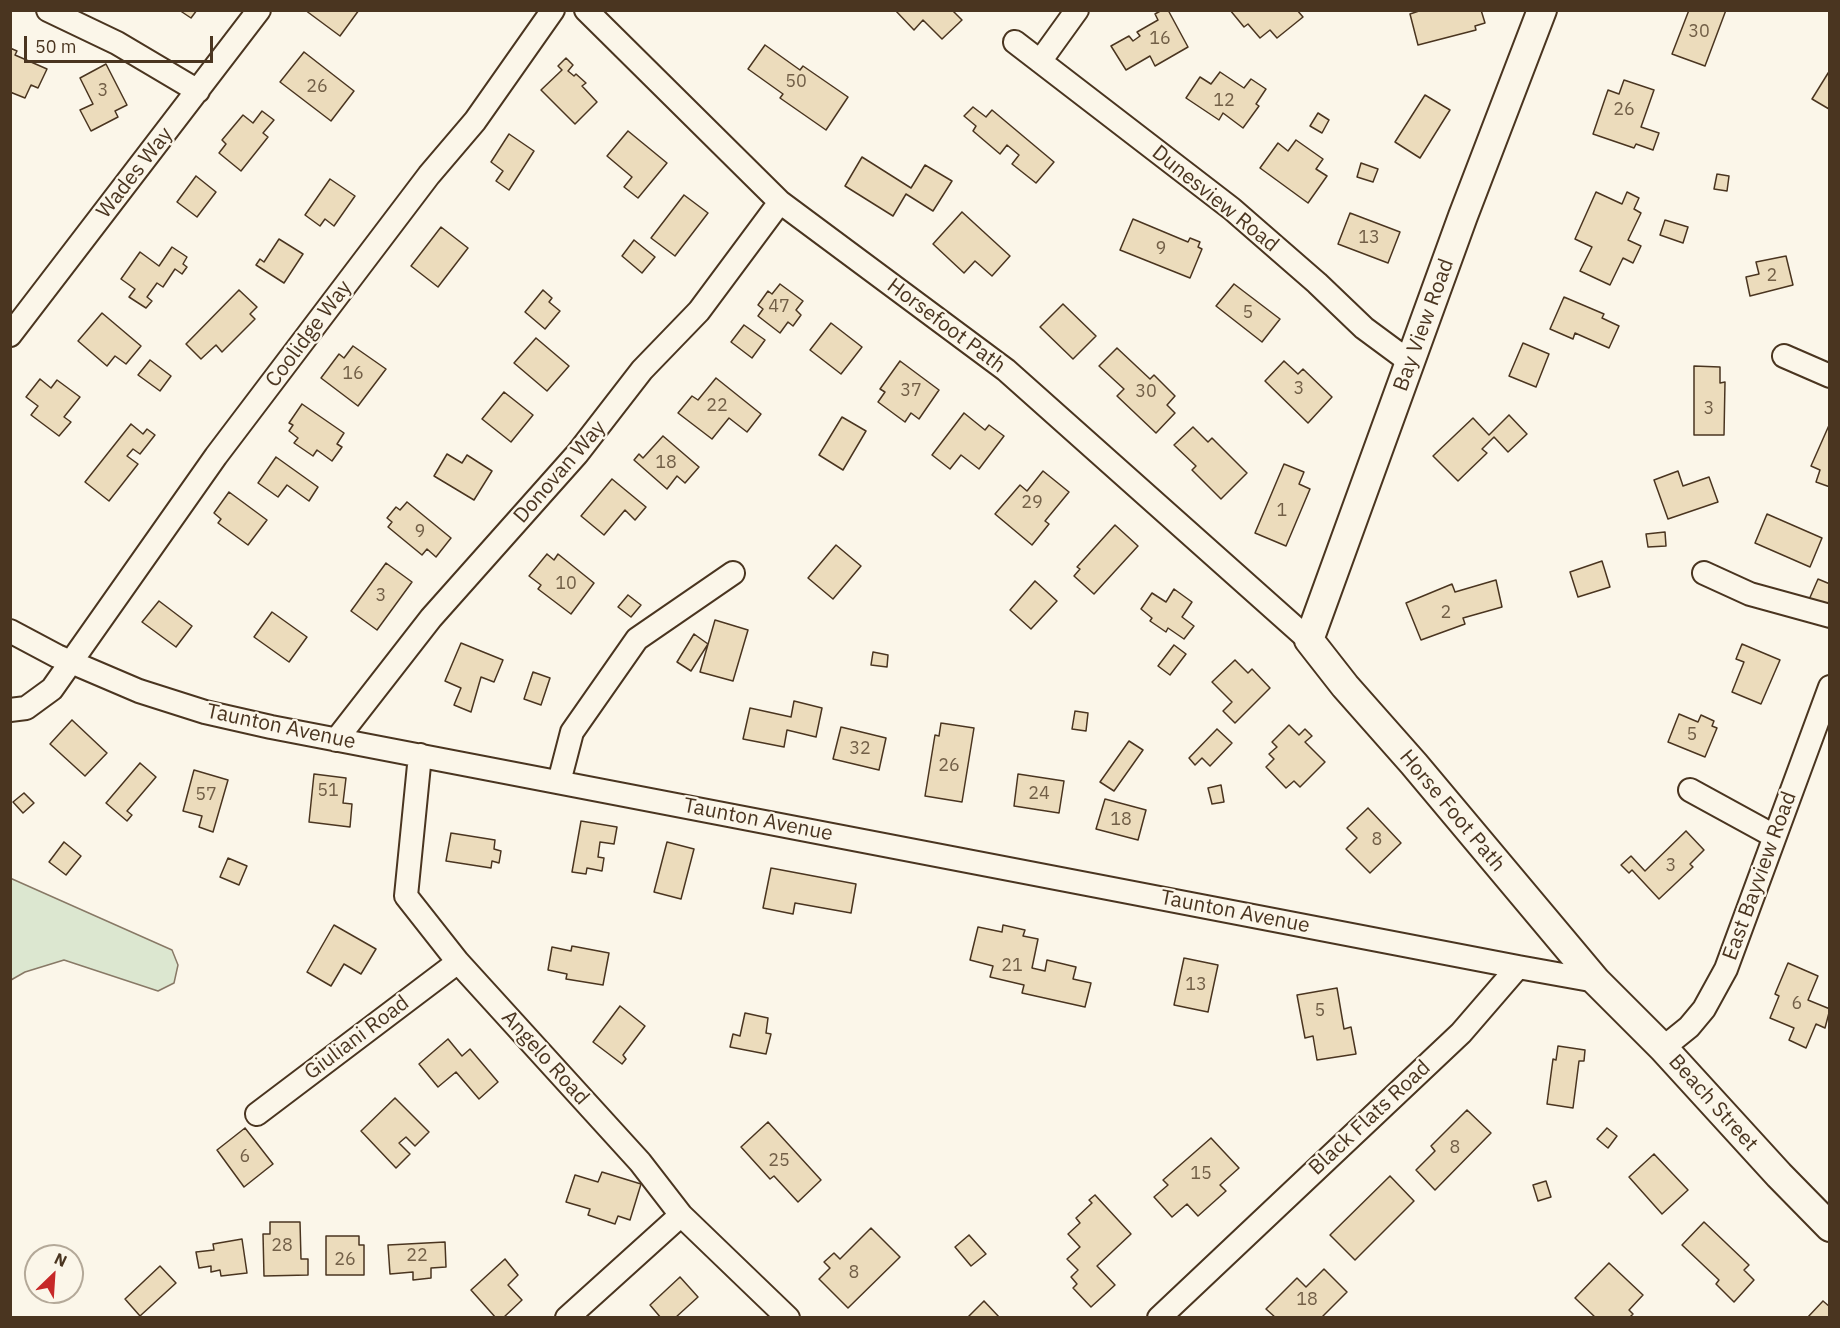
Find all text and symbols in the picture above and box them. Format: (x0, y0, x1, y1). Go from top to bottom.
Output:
house number: 30 (1688, 21, 1710, 43)
scale bar (27, 24, 216, 62)
house number: 16 (1149, 28, 1171, 50)
text: 50 m (35, 35, 77, 58)
house number: 50 (785, 71, 807, 93)
house number: 26 (306, 76, 328, 98)
house number: 3 (98, 80, 108, 102)
house number: 12 (1213, 90, 1235, 112)
house number: 26 (1613, 99, 1635, 121)
street label: Wades Way (92, 122, 178, 224)
street label: Dunesview Road (1147, 140, 1283, 258)
house number: 13 (1358, 227, 1380, 249)
house number: 9 (1156, 238, 1166, 260)
street label: Bay View Road (1388, 255, 1460, 395)
house number: 2 (1767, 265, 1777, 287)
street label: Horsefoot Path (882, 273, 1010, 379)
street label: Coolidge Way (261, 276, 357, 392)
house number: 47 (768, 296, 790, 318)
house number: 5 (1243, 302, 1253, 324)
house number: 16 (342, 363, 364, 385)
house number: 3 (1294, 378, 1304, 400)
house number: 37 (900, 380, 922, 402)
house number: 30 (1135, 381, 1157, 403)
house number: 22 (706, 395, 728, 417)
house number: 3 (1704, 398, 1714, 420)
street label: Donovan Way (509, 416, 611, 528)
house number: 18 (655, 452, 677, 474)
house number: 29 (1021, 492, 1043, 514)
house number: 1 (1277, 500, 1287, 522)
house number: 9 (415, 521, 425, 543)
house number: 10 (555, 573, 577, 595)
house number: 3 (376, 585, 386, 607)
house number: 2 (1441, 602, 1451, 624)
street label: Taunton Avenue (204, 699, 358, 755)
house number: 5 (1687, 724, 1697, 746)
house number: 32 (849, 738, 871, 760)
street label: Horse Foot Path (1394, 745, 1510, 877)
house number: 26 (938, 755, 960, 777)
house number: 51 (317, 780, 339, 802)
house number: 24 (1028, 783, 1050, 805)
house number: 57 (195, 784, 217, 806)
street label: East Bayview Road (1718, 788, 1802, 964)
street label: Taunton Avenue (681, 793, 835, 847)
house number: 18 (1110, 809, 1132, 831)
house number: 8 (1372, 829, 1382, 851)
house number: 3 (1666, 855, 1676, 877)
street label: Taunton Avenue (1158, 885, 1312, 939)
house number: 21 (1001, 955, 1023, 977)
house number: 13 (1185, 974, 1207, 996)
street label: Giuliani Road (300, 991, 414, 1085)
house number: 6 (1792, 993, 1802, 1015)
house number: 5 (1315, 1000, 1325, 1022)
street label: Angelo Road (496, 1006, 594, 1110)
street label: Beach Street (1663, 1049, 1763, 1157)
street label: Black Flats Road (1304, 1055, 1436, 1181)
house number: 8 (1450, 1137, 1460, 1159)
house number: 6 (240, 1146, 250, 1168)
house number: 25 (768, 1150, 790, 1172)
house number: 15 (1190, 1163, 1212, 1185)
house number: 28 (271, 1235, 293, 1257)
north arrow (24, 1244, 84, 1304)
house number: 22 (406, 1245, 428, 1267)
text: N (51, 1248, 70, 1271)
house number: 26 (334, 1249, 356, 1271)
house number: 8 (849, 1262, 859, 1284)
house number: 18 (1296, 1289, 1318, 1311)

